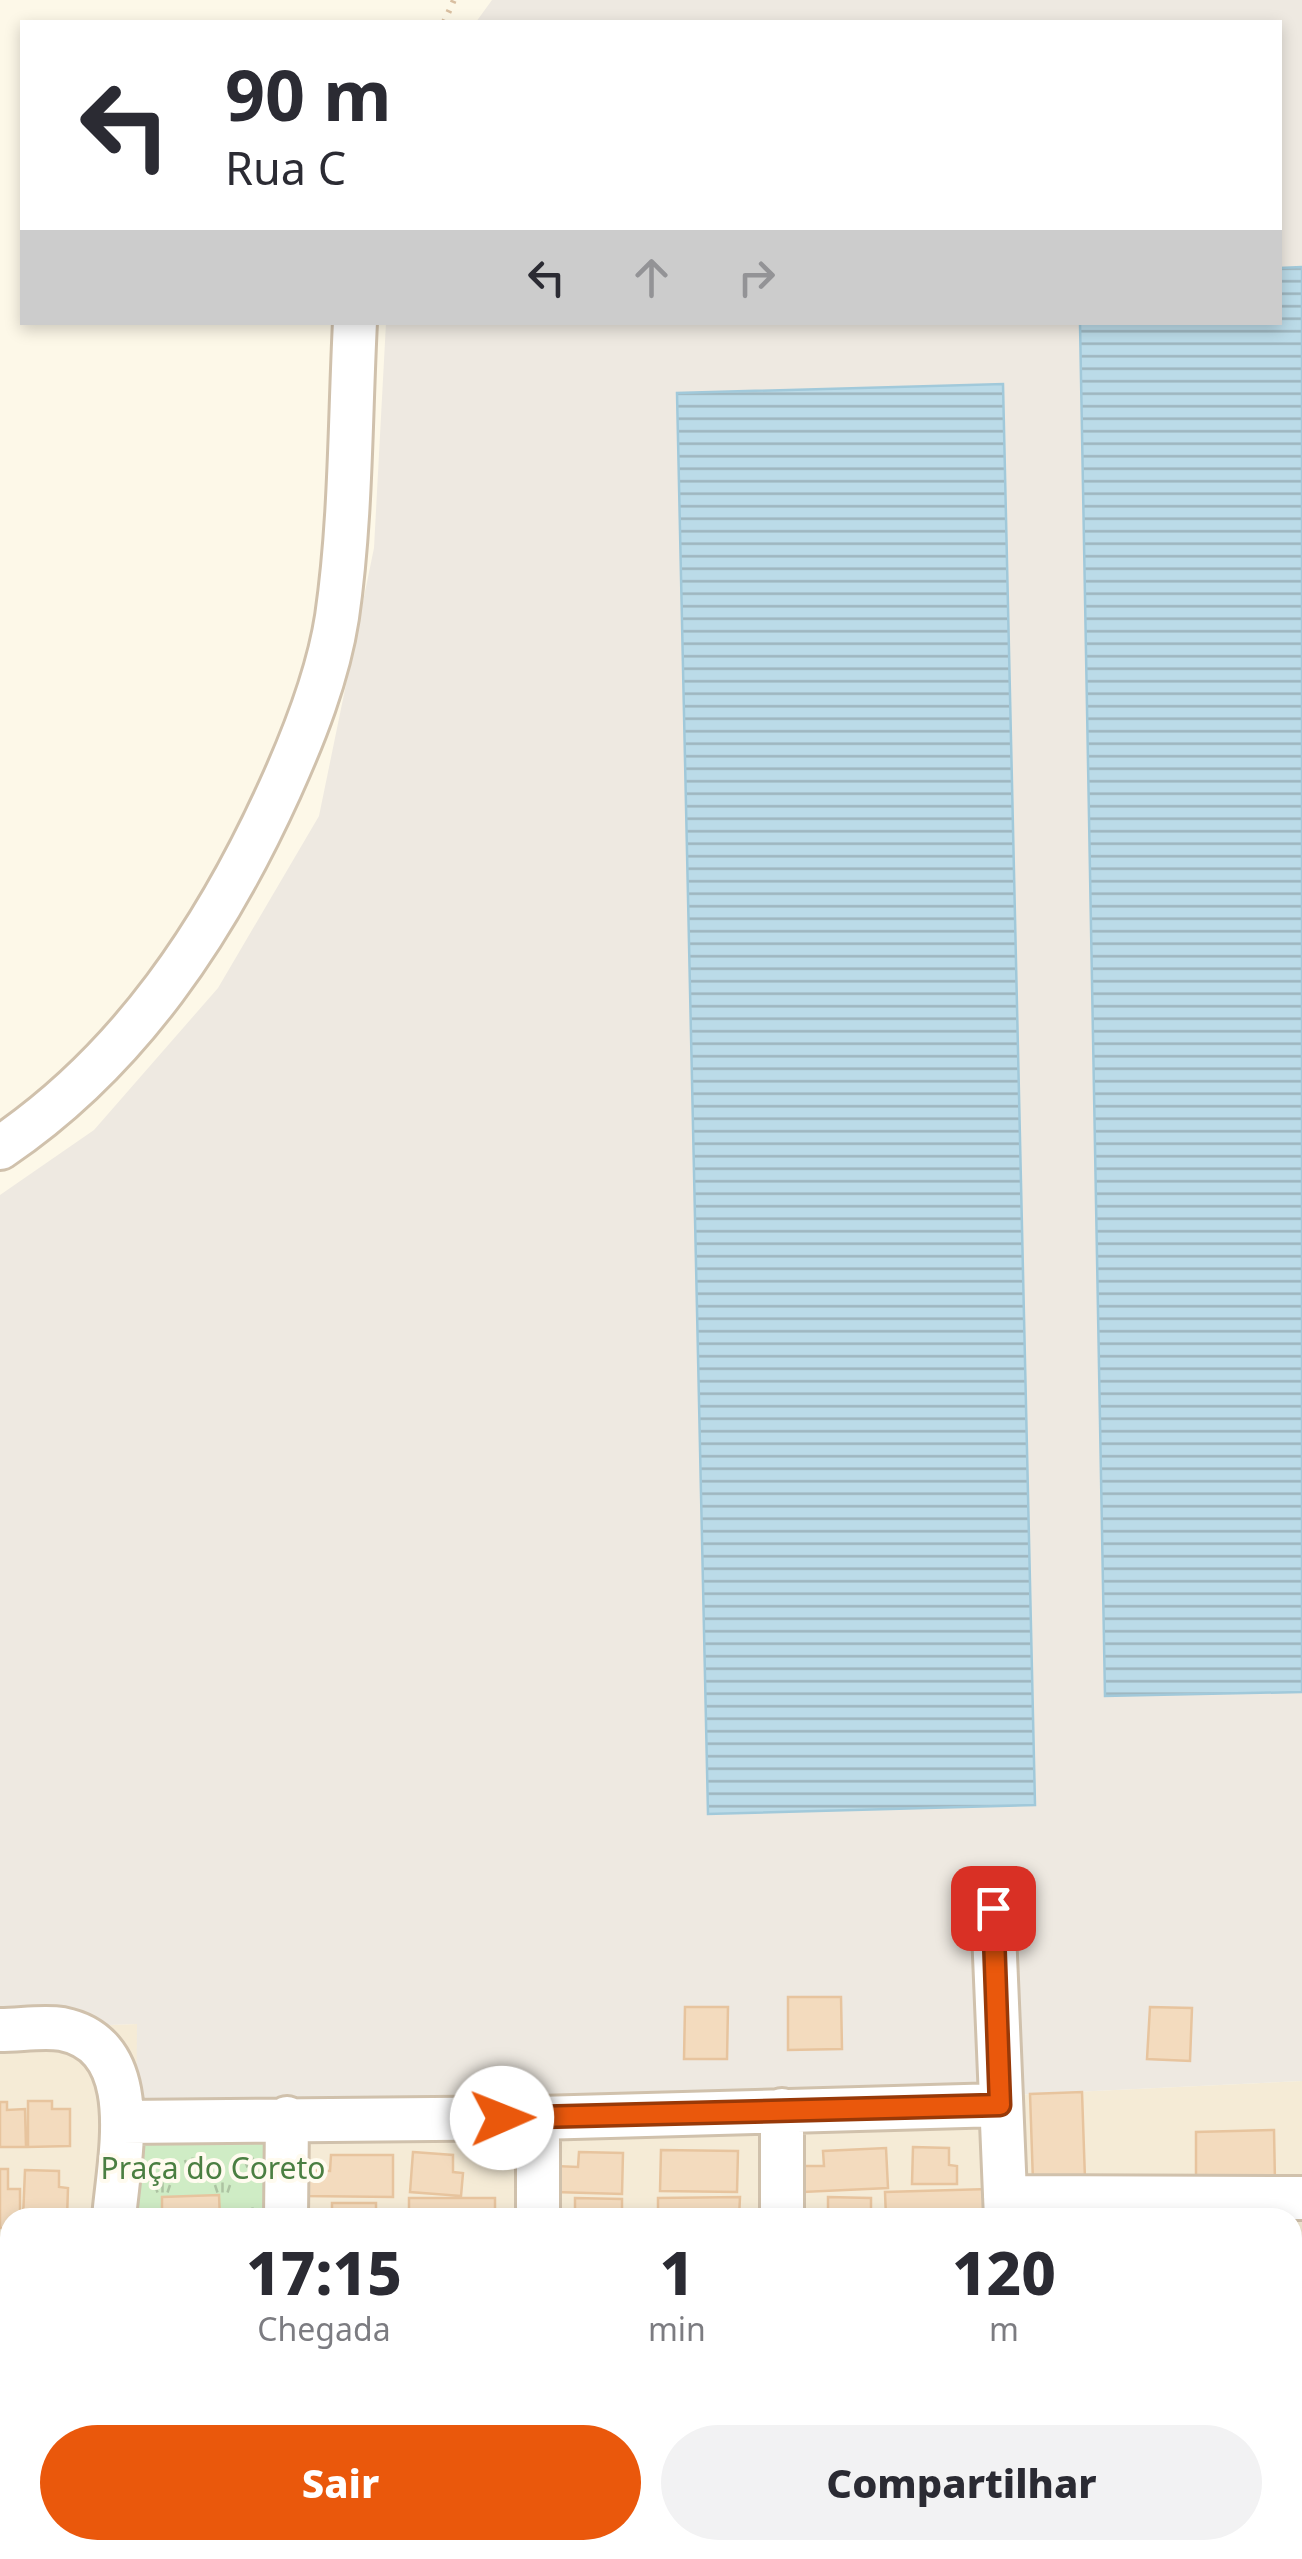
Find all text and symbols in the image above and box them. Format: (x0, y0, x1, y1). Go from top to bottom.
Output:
text: 90 m (225, 46, 392, 142)
icon: left (60, 60, 190, 190)
text: Rua C (225, 137, 346, 198)
icon: left (519, 250, 574, 305)
icon: ahead (624, 250, 679, 305)
icon: right (729, 250, 784, 305)
pin (951, 1866, 1036, 1951)
icon: arrive (966, 1881, 1021, 1936)
position arrow (450, 2066, 554, 2170)
park label: Praça do Coreto (101, 2147, 326, 2188)
text: 17:15 (246, 2231, 402, 2313)
text: 1 (660, 2231, 694, 2313)
text: 120 (952, 2231, 1056, 2313)
text: Chegada (257, 2307, 391, 2350)
text: min (648, 2307, 706, 2350)
text: m (989, 2307, 1019, 2350)
button: Sair (40, 2425, 641, 2540)
button: Compartilhar (661, 2425, 1262, 2540)

